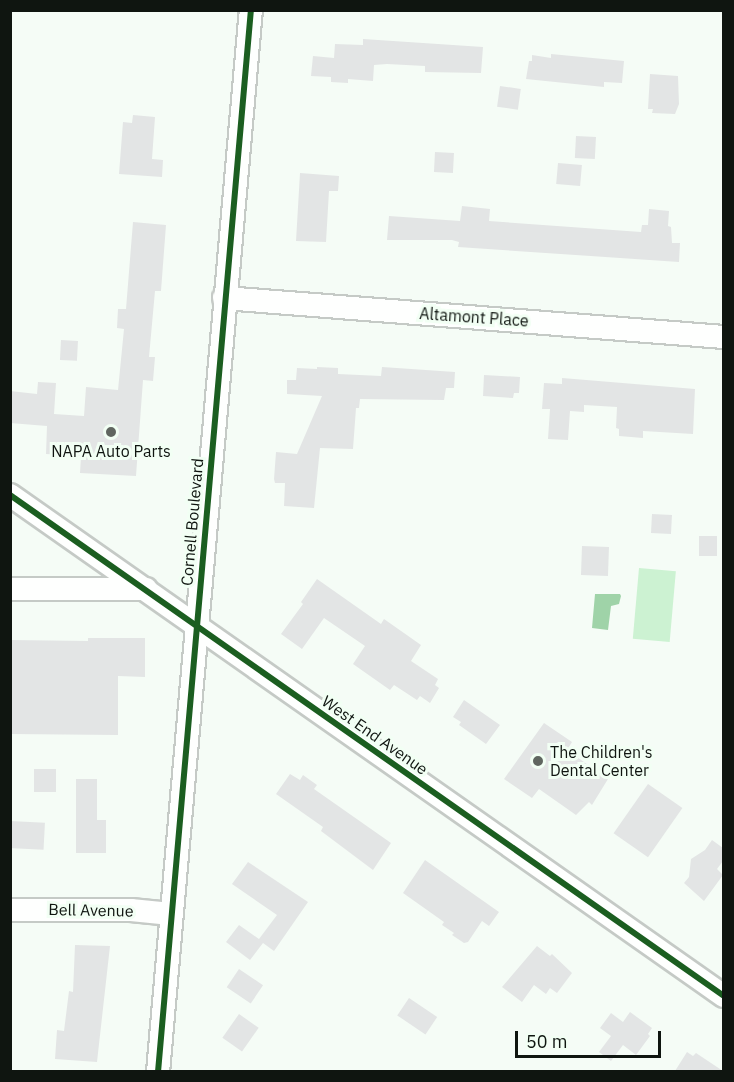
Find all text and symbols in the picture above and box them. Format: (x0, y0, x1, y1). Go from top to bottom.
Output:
street label: Altamont Place (419, 304, 529, 330)
marker: NAPA Auto Parts (104, 425, 118, 439)
place label: NAPA Auto Parts (51, 441, 171, 461)
street label: Cornell Boulevard (177, 457, 207, 587)
street label: West End Avenue (318, 691, 432, 779)
place label: The Children's Dental Center (550, 742, 653, 780)
marker: The Children's Dental Center (531, 754, 545, 768)
street label: Bell Avenue (48, 900, 134, 920)
scale bar (518, 1019, 664, 1057)
text: 50 m (526, 1030, 568, 1053)

